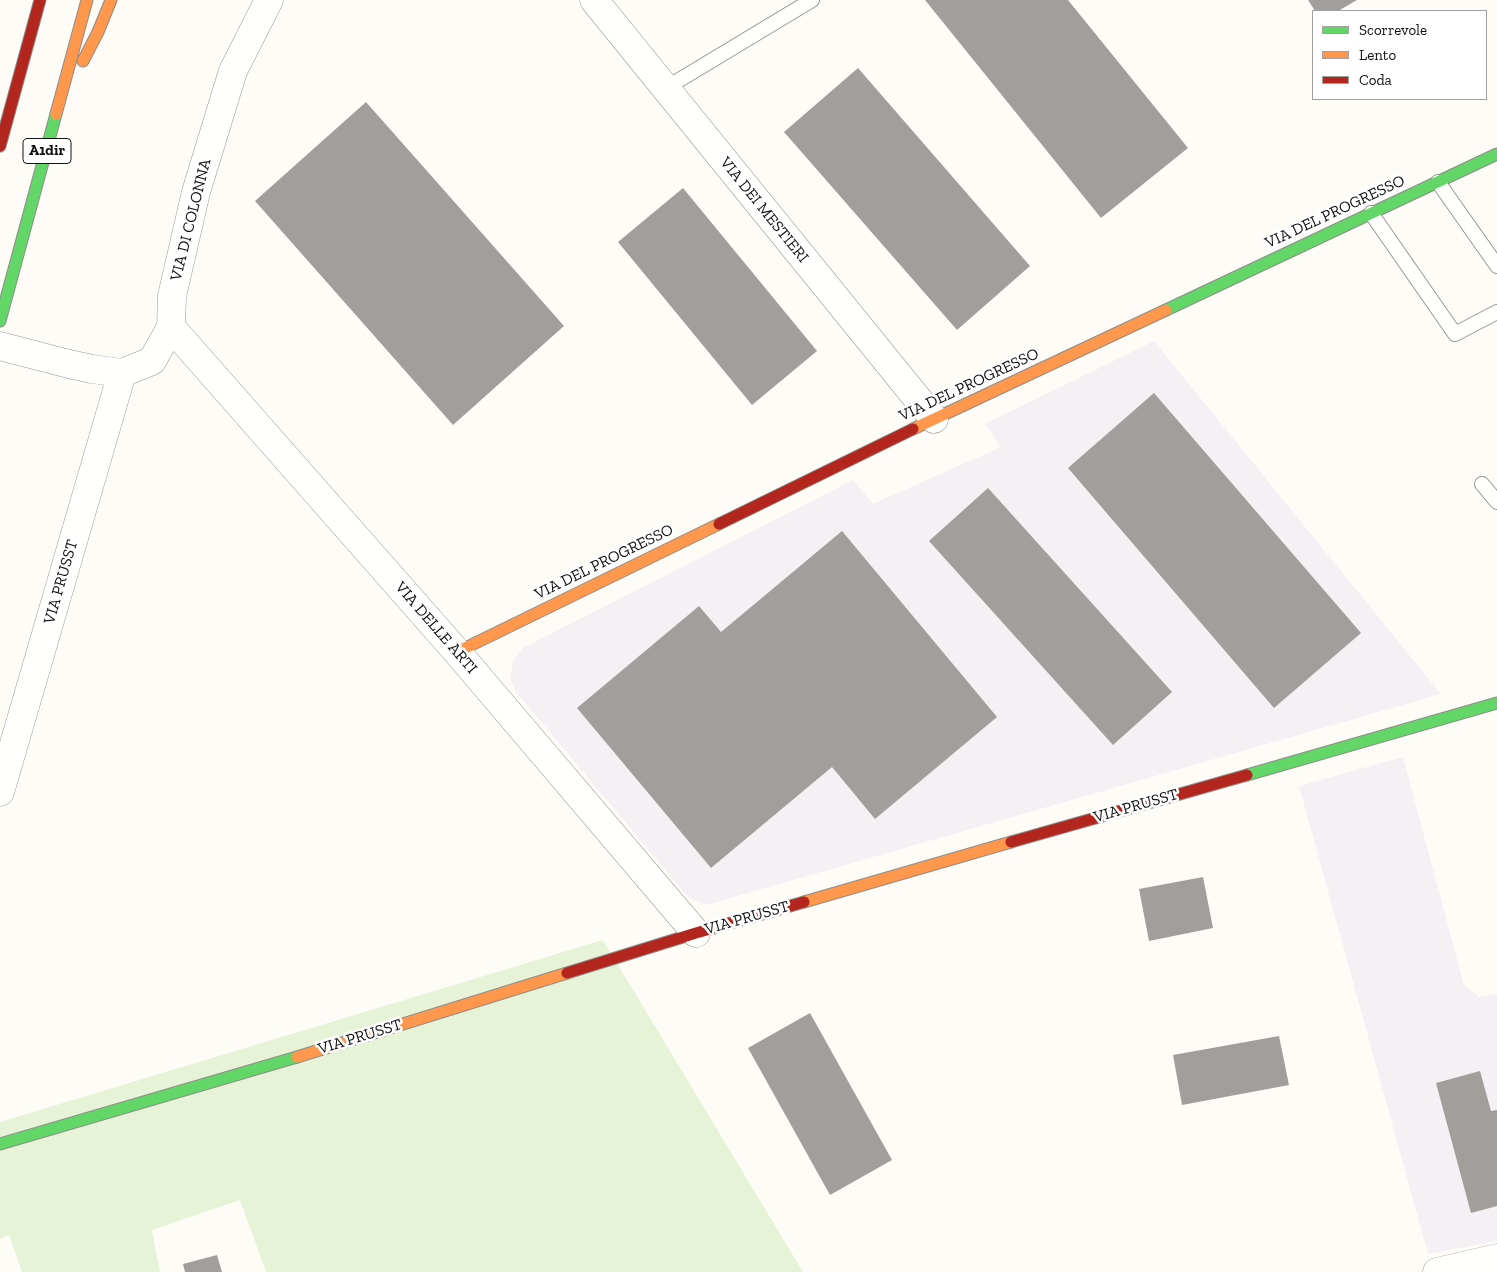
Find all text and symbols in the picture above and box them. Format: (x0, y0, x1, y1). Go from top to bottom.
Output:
legend (1312, 10, 1487, 100)
text: Scorrevole (1359, 21, 1427, 39)
text: Lento (1359, 46, 1396, 64)
text: Coda (1359, 71, 1392, 89)
road number: A1dir (23, 138, 71, 164)
street label: VIA DEI MESTIERI (716, 153, 812, 267)
street label: VIA DI COLONNA (167, 157, 215, 283)
street label: VIA DEL PROGRESSO (1262, 171, 1408, 253)
street label: VIA DEL PROGRESSO (896, 344, 1042, 426)
street label: VIA DEL PROGRESSO (532, 520, 676, 604)
street label: VIA PRUSST (40, 538, 82, 626)
street label: VIA DELLE ARTI (391, 578, 481, 678)
street label: VIA PRUSST (1092, 785, 1180, 827)
street label: VIA PRUSST (703, 897, 791, 939)
street label: VIA PRUSST (316, 1015, 404, 1059)

